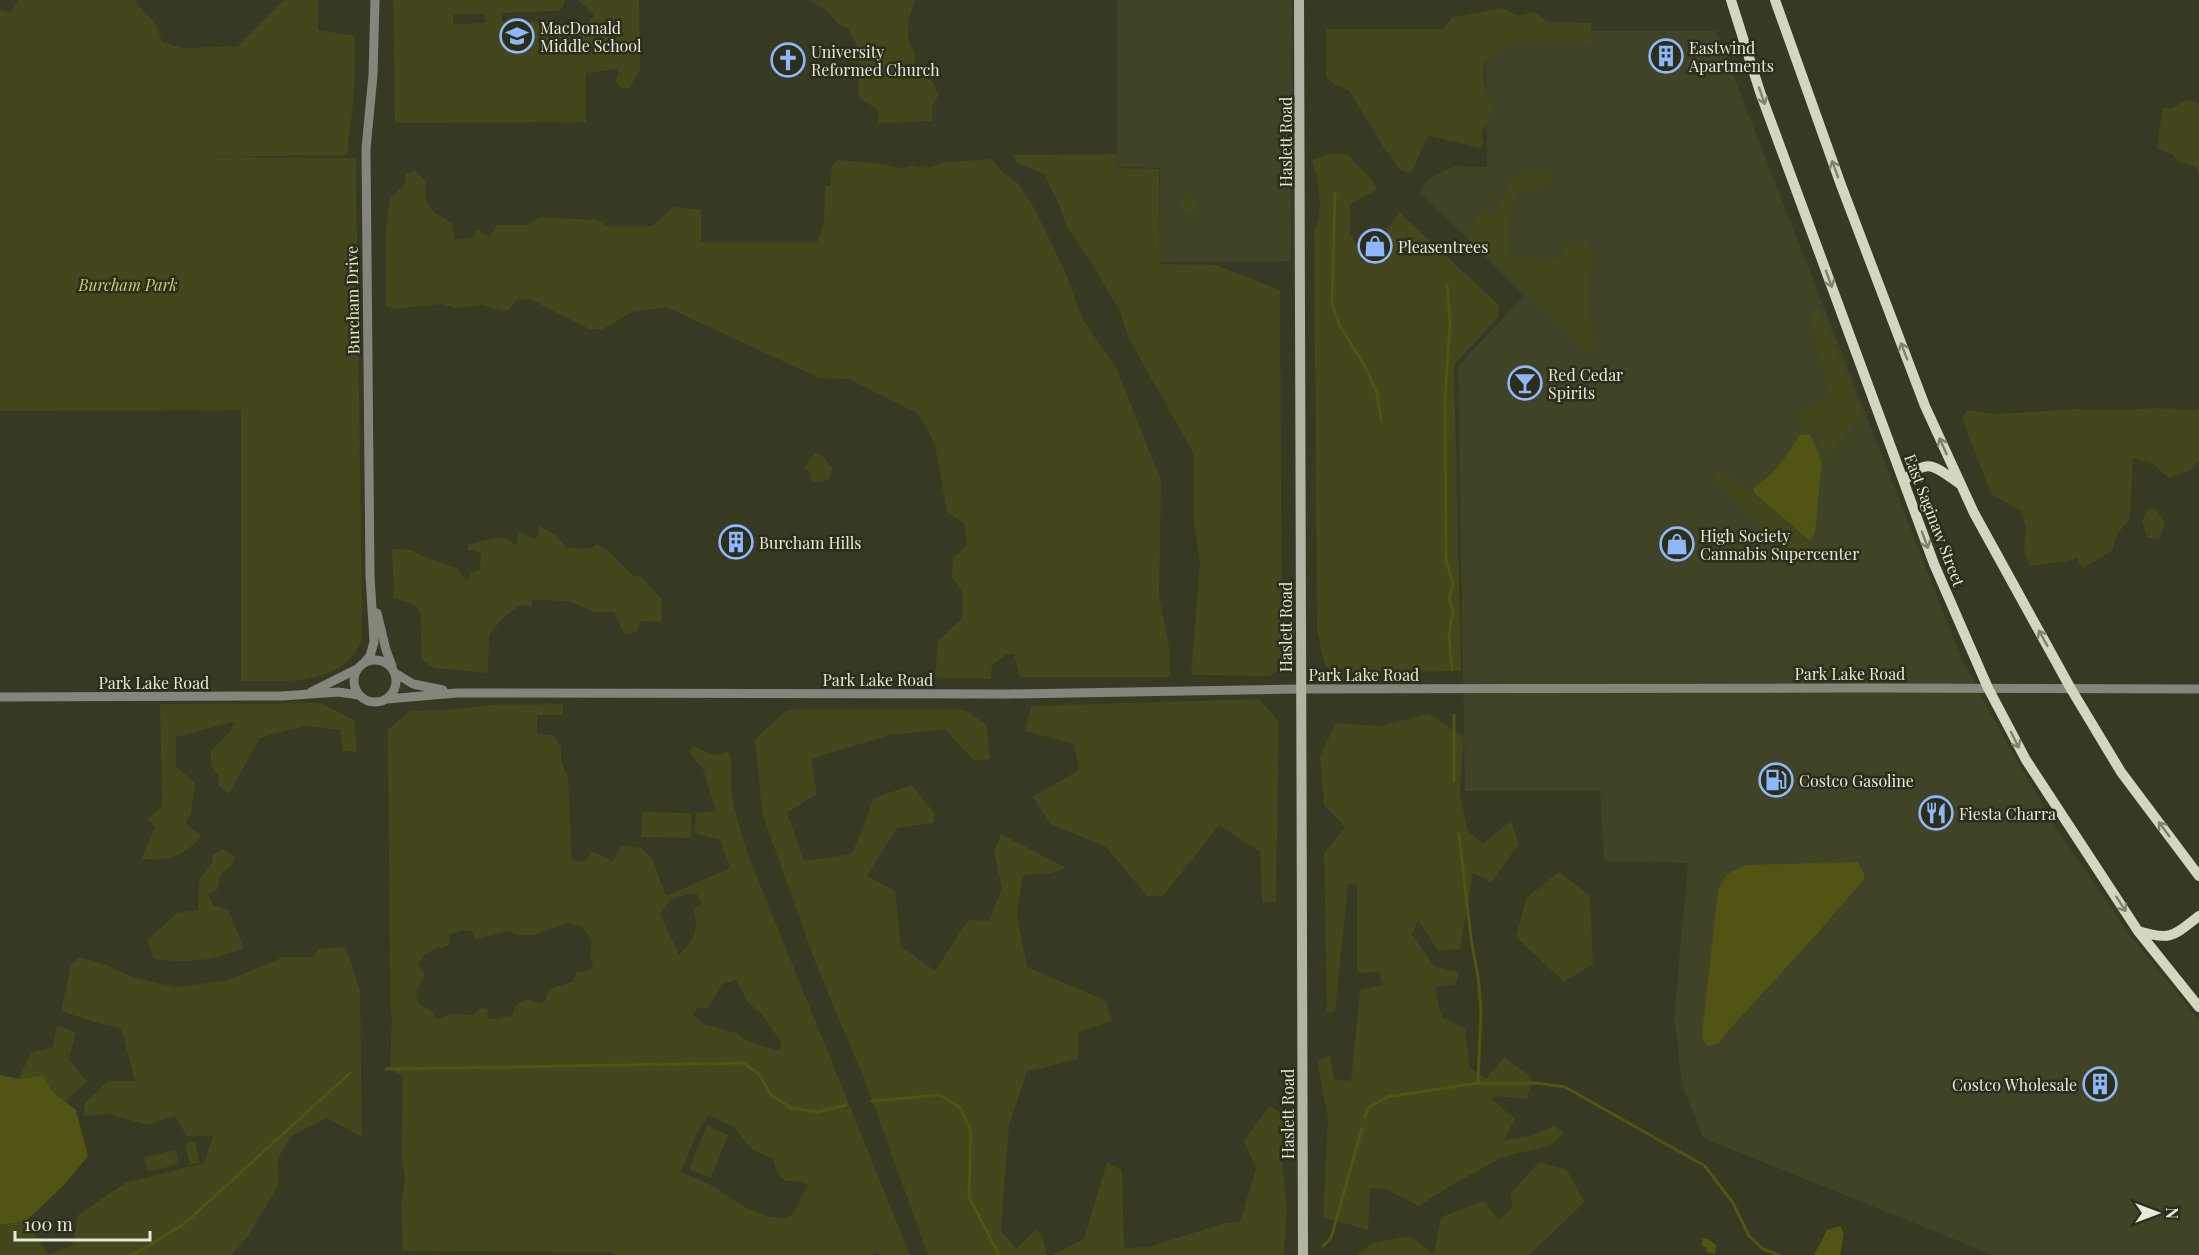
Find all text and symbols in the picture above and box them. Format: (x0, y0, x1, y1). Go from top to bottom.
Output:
place label: MacDonald Middle School (540, 17, 642, 56)
school or university icon: MacDonald Middle School (499, 18, 535, 54)
place label: Eastwind Apartments (1688, 37, 1774, 76)
building icon: Eastwind Apartments (1648, 38, 1684, 74)
place label: University Reformed Church (811, 41, 940, 80)
church icon: University Reformed Church (770, 42, 806, 78)
one-way arrow (1757, 86, 1768, 105)
street label: Haslett Road (1275, 97, 1296, 187)
one-way arrow (1829, 160, 1840, 179)
shop icon: Pleasentrees (1357, 228, 1393, 264)
place label: Pleasentrees (1398, 236, 1488, 257)
street label: Burcham Drive (341, 246, 363, 354)
one-way arrow (1824, 269, 1835, 288)
park label: Burcham Park (77, 274, 178, 295)
one-way arrow (1898, 342, 1909, 361)
place label: Red Cedar Spirits (1548, 364, 1623, 403)
bar icon: Red Cedar Spirits (1507, 365, 1543, 401)
one-way arrow (1937, 438, 1948, 456)
street label: East Saginaw Street (1900, 451, 1970, 590)
building icon: Burcham Hills (718, 524, 754, 560)
place label: High Society Cannabis Supercenter (1700, 525, 1859, 564)
shop icon: High Society Cannabis Supercenter (1659, 526, 1695, 562)
one-way arrow (1921, 531, 1932, 549)
place label: Burcham Hills (759, 532, 862, 553)
street label: Haslett Road (1275, 582, 1296, 672)
one-way arrow (2037, 630, 2049, 647)
street label: Park Lake Road (1795, 663, 1905, 684)
street label: Park Lake Road (1309, 664, 1419, 685)
street label: Park Lake Road (823, 669, 933, 690)
street label: Park Lake Road (99, 672, 209, 693)
one-way arrow (2010, 731, 2021, 749)
fuel station icon: Costco Gasoline (1758, 762, 1794, 798)
place label: Costco Gasoline (1799, 770, 1914, 791)
restaurant icon: Fiesta Charra (1918, 795, 1954, 831)
place label: Fiesta Charra (1959, 803, 2056, 824)
one-way arrow (2158, 821, 2171, 837)
one-way arrow (2115, 895, 2127, 912)
building icon: Costco Wholesale (2082, 1066, 2118, 1102)
street label: Haslett Road (1277, 1069, 1298, 1159)
place label: Costco Wholesale (1952, 1074, 2077, 1095)
north arrow (2127, 1183, 2187, 1243)
scale bar (15, 1204, 150, 1242)
text: N (2162, 1207, 2183, 1219)
text: 100 m (24, 1212, 73, 1236)

